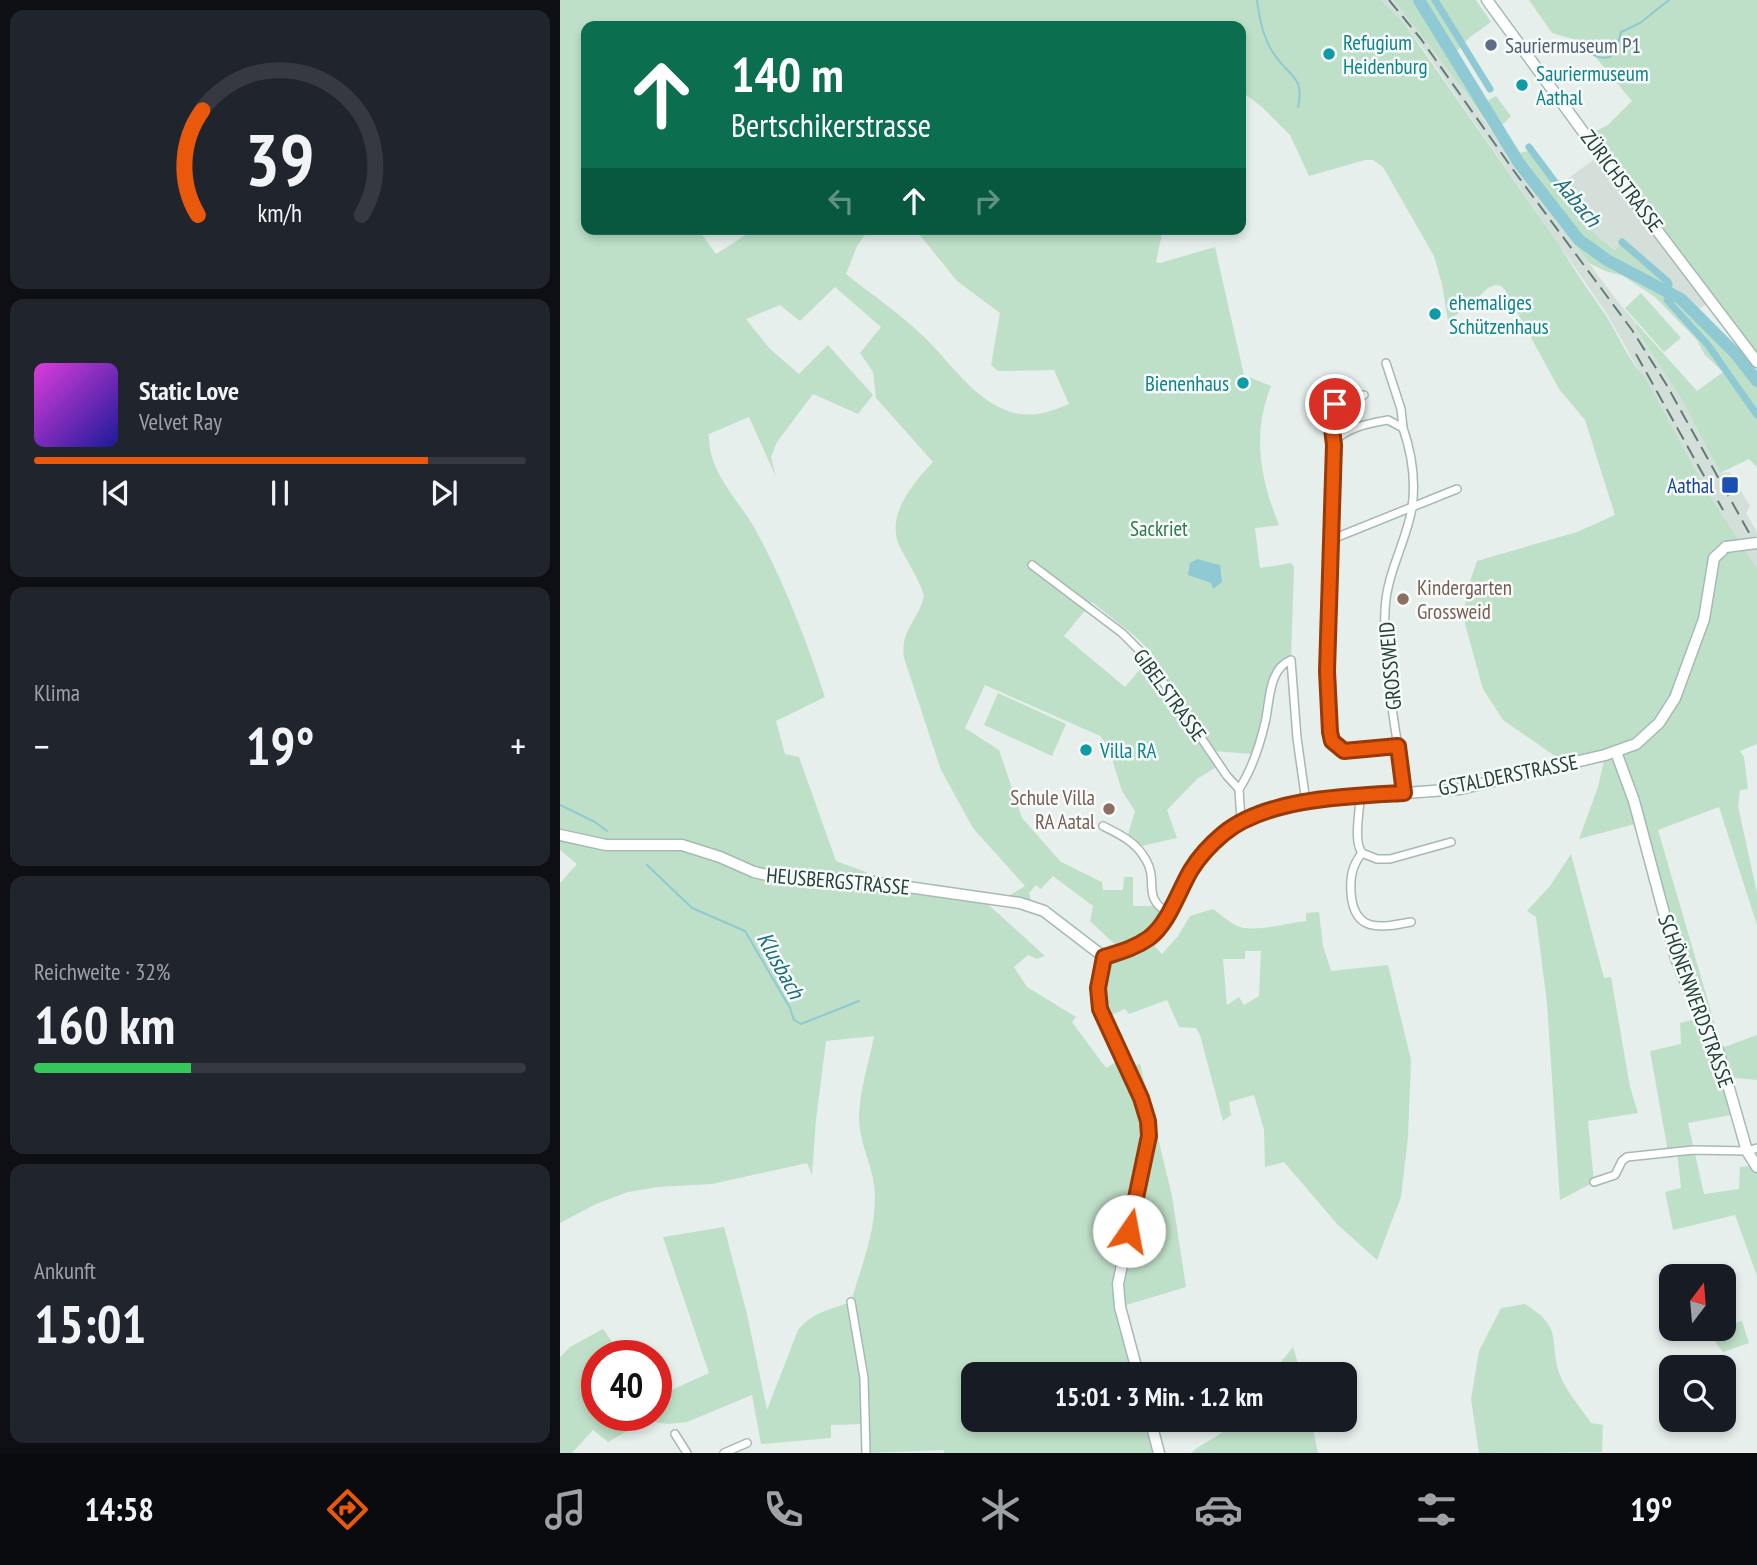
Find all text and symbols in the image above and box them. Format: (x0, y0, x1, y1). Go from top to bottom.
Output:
place label: Refugium Heidenburg (1343, 29, 1428, 80)
place label: Sauriermuseum P1 (1505, 32, 1641, 59)
marker: Sauriermuseum P1 (1483, 37, 1499, 53)
text: 140 m (731, 42, 844, 106)
marker: Refugium Heidenburg (1321, 46, 1337, 62)
icon: ahead (616, 49, 707, 140)
place label: Sauriermuseum Aathal (1536, 60, 1649, 111)
marker: Sauriermuseum Aathal (1514, 77, 1530, 93)
text: Bertschikerstrasse (731, 104, 931, 146)
text: 39 (245, 112, 315, 206)
street label: ZÜRICHSTRASSE (1575, 125, 1669, 237)
water label: Aabach (1548, 170, 1609, 234)
icon: left (822, 182, 860, 220)
icon: ahead (895, 182, 933, 220)
icon: right (968, 182, 1006, 220)
text: km/h (258, 197, 302, 229)
place label: ehemaliges Schützenhaus (1449, 289, 1549, 340)
marker: ehemaliges Schützenhaus (1427, 306, 1443, 322)
place label: Bienenhaus (1145, 370, 1229, 397)
text: Static Love (139, 374, 239, 407)
pin (1305, 374, 1365, 434)
marker: Bienenhaus (1235, 375, 1251, 391)
icon: arrive (1316, 385, 1354, 423)
text: Velvet Ray (139, 407, 222, 436)
place label: Aathal (1667, 472, 1714, 499)
icon: previous (97, 474, 135, 512)
icon: pause (261, 474, 299, 512)
icon: next (425, 474, 463, 512)
marker: Aathal (1720, 475, 1740, 495)
park label: Sackriet (1130, 515, 1188, 542)
place label: Kindergarten Grossweid (1417, 574, 1512, 625)
marker: Kindergarten Grossweid (1395, 591, 1411, 607)
street label: GROSSWEID (1373, 621, 1407, 711)
street label: GIBELSTRASSE (1127, 643, 1213, 747)
text: Klima (34, 678, 80, 707)
text: 19° (246, 712, 314, 779)
text: − (34, 721, 50, 770)
text: + (510, 721, 526, 770)
place label: Villa RA (1099, 737, 1157, 764)
marker: Villa RA (1078, 742, 1094, 758)
street label: GSTALDERSTRASSE (1436, 748, 1580, 802)
place label: Schule Villa RA Aatal (1010, 784, 1095, 835)
marker: Schule Villa RA Aatal (1101, 801, 1117, 817)
street label: HEUSBERGSTRASSE (765, 861, 911, 901)
street label: SCHÖNENWERDSTRASSE (1652, 911, 1740, 1091)
water label: Klusbach (751, 927, 812, 1005)
text: Reichweite · 32% (34, 957, 170, 986)
text: 160 km (34, 991, 175, 1058)
position arrow (1092, 1194, 1166, 1268)
text: Ankunft (34, 1256, 96, 1285)
north arrow (1659, 1264, 1736, 1340)
map controls (1659, 1264, 1736, 1432)
text: 15:01 (34, 1290, 146, 1357)
speed limit sign: 40 (581, 1340, 672, 1431)
button: search (1659, 1355, 1736, 1432)
text: 15:01 · 3 Min. · 1.2 km (1055, 1380, 1263, 1413)
icon: directions (323, 1485, 372, 1534)
icon: music (541, 1485, 590, 1534)
icon: phone (759, 1485, 808, 1534)
icon: climate (976, 1485, 1025, 1534)
icon: car (1194, 1485, 1243, 1534)
icon: filters (1412, 1485, 1461, 1534)
text: 14:58 (84, 1488, 154, 1530)
text: 19° (1630, 1488, 1673, 1530)

